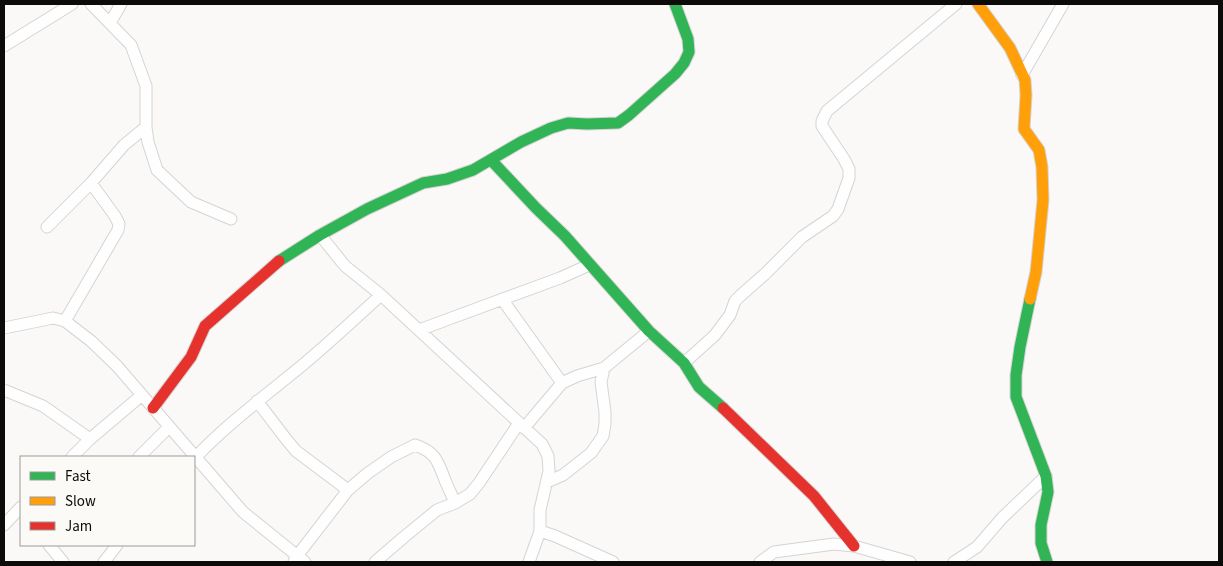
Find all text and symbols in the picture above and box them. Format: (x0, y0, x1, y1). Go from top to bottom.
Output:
legend (20, 456, 195, 546)
text: Fast (65, 466, 91, 487)
text: Slow (65, 491, 96, 512)
text: Jam (65, 516, 92, 537)

